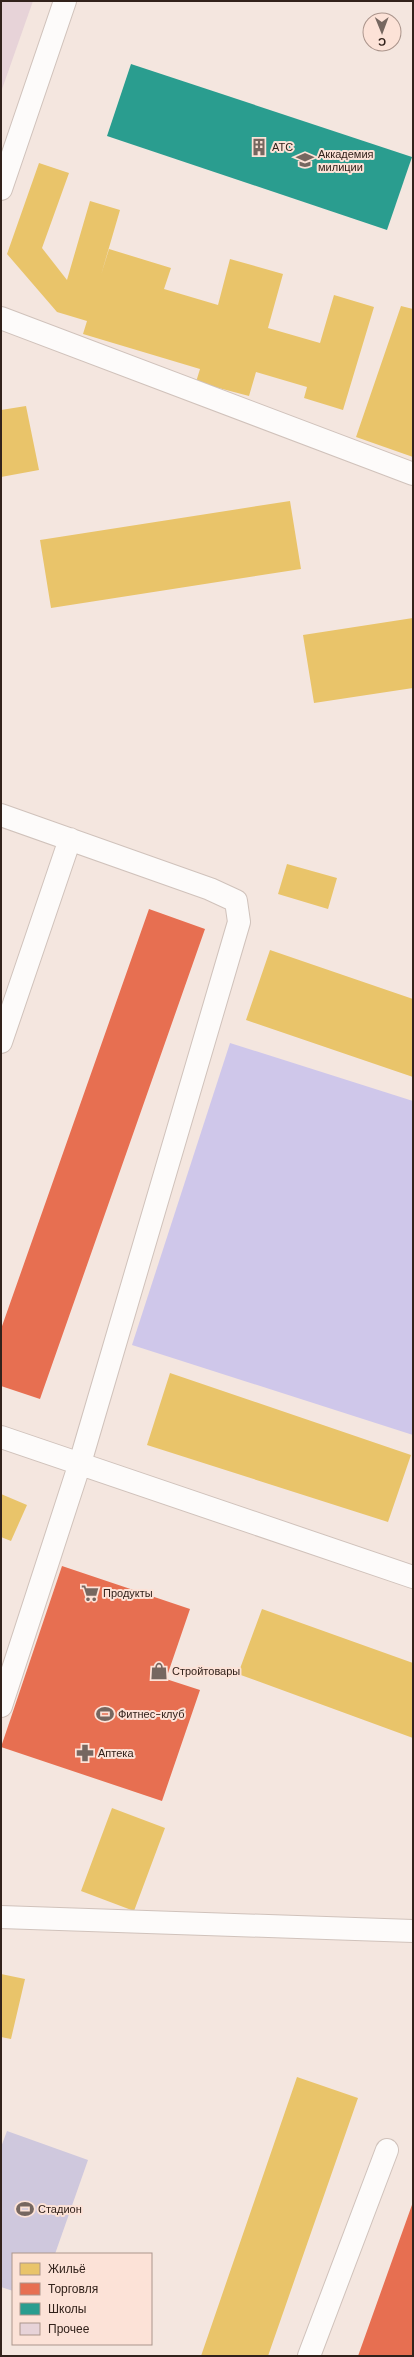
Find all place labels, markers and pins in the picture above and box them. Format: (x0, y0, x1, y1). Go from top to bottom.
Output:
building icon: АТС (249, 137, 269, 157)
place label: АТС (272, 140, 293, 154)
place label: Аккадемия милиции (318, 147, 374, 174)
school or university icon: Аккадемия милиции (295, 150, 315, 170)
supermarket icon: Продукты (80, 1583, 100, 1603)
place label: Продукты (103, 1586, 153, 1600)
shop icon: Стройтовары (149, 1661, 169, 1681)
place label: Стройтовары (172, 1664, 240, 1678)
sports icon: Фитнес-клуб (95, 1704, 115, 1724)
place label: Фитнес-клуб (118, 1707, 184, 1721)
pharmacy icon: Аптека (75, 1743, 95, 1763)
place label: Аптека (98, 1746, 134, 1760)
sports icon: Стадион (15, 2199, 35, 2219)
place label: Стадион (38, 2202, 82, 2216)

